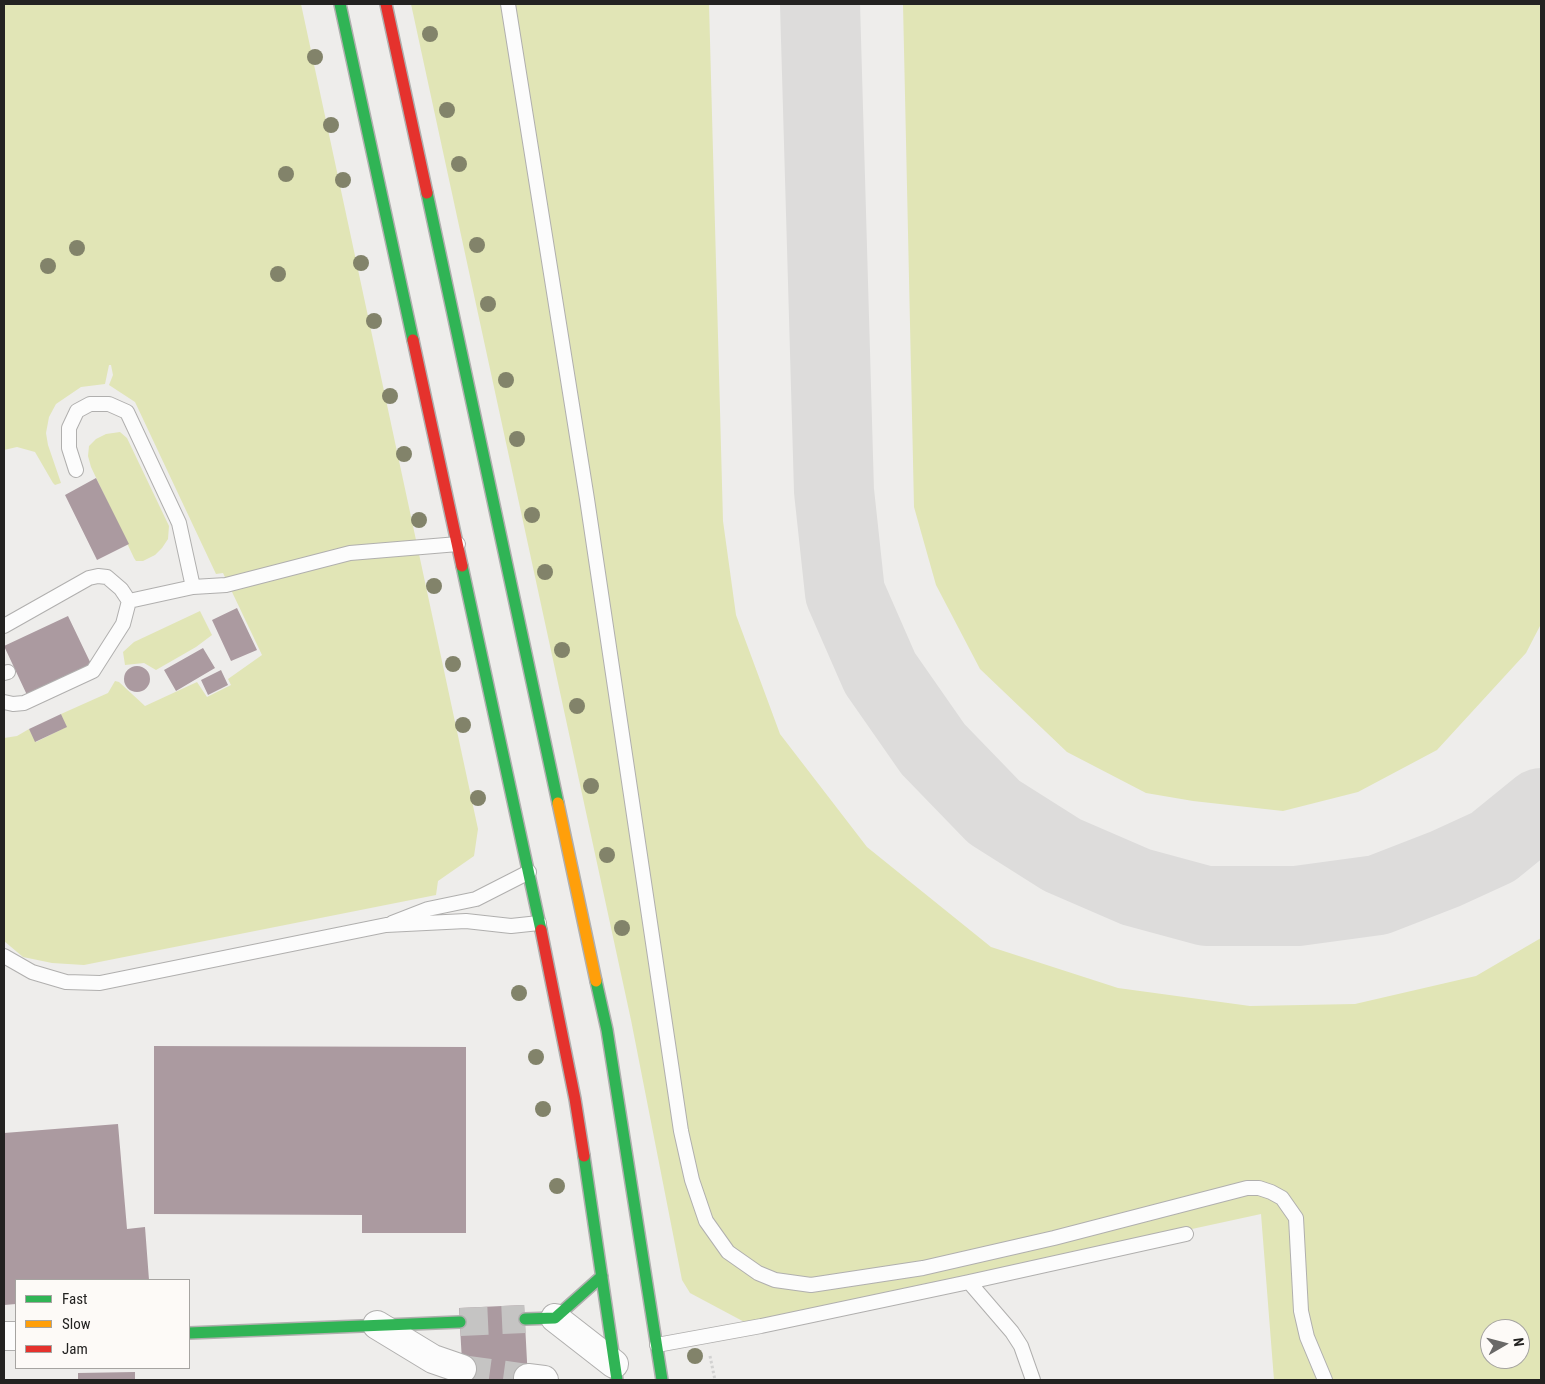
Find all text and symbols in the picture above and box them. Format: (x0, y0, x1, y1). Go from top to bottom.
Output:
legend (15, 1279, 190, 1369)
text: Fast (62, 1290, 87, 1308)
text: Slow (62, 1315, 91, 1333)
north arrow (1480, 1319, 1530, 1369)
text: N (1510, 1337, 1527, 1347)
text: Jam (62, 1340, 88, 1358)

